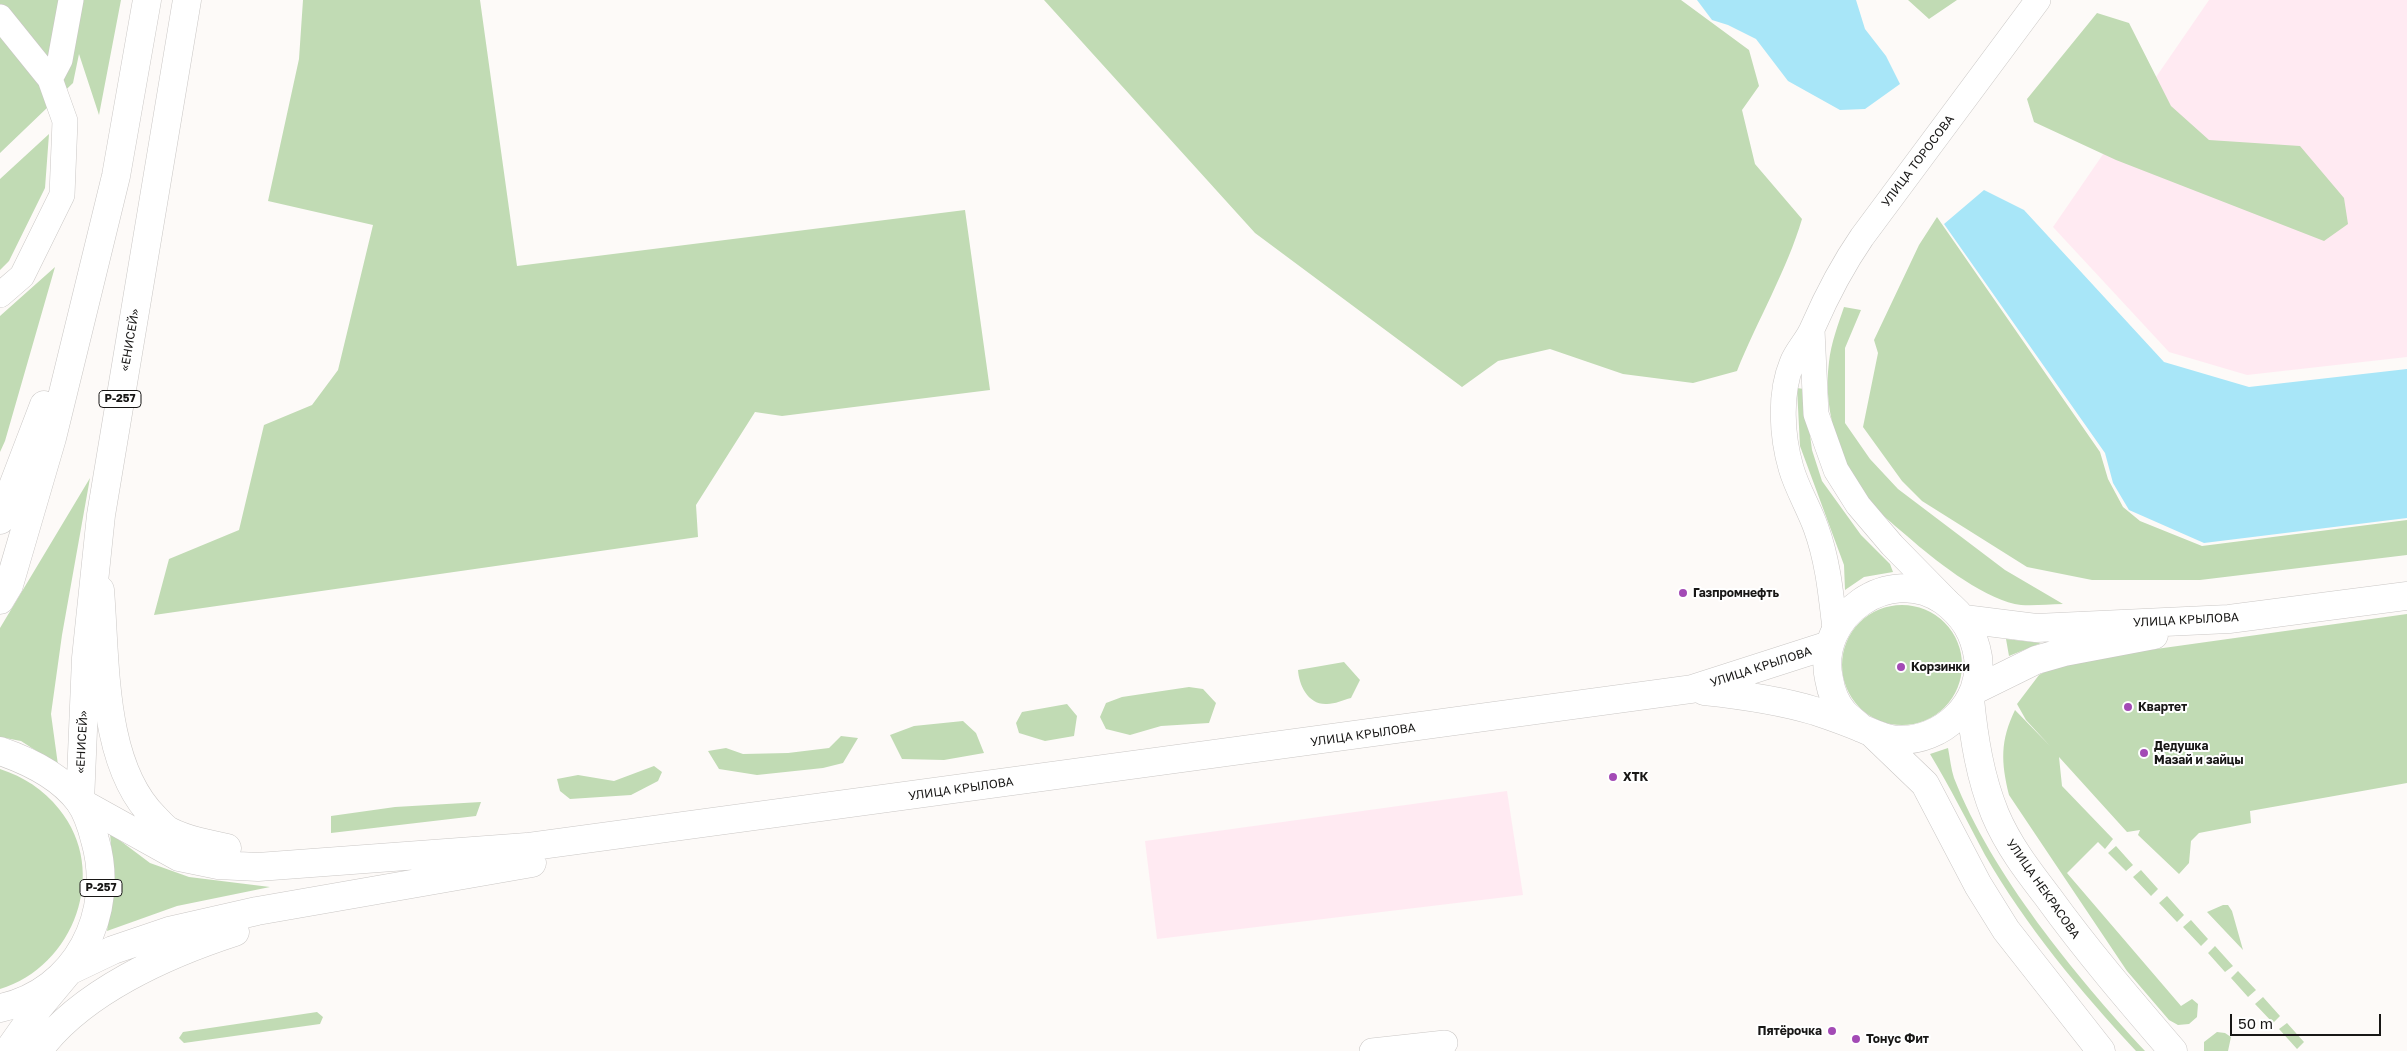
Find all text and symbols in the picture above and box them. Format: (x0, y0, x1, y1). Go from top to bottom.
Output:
street label: УЛИЦА ТОРОСОВА (1879, 112, 1957, 210)
street label: «ЕНИСЕЙ» (117, 308, 143, 372)
road number: Р-257 (99, 390, 141, 408)
place label: Газпромнефть (1693, 586, 1779, 600)
marker: Газпромнефть (1677, 587, 1689, 599)
street label: УЛИЦА КРЫЛОВА (2133, 610, 2239, 630)
street label: УЛИЦА КРЫЛОВА (1708, 644, 1814, 690)
place label: Корзинки (1911, 660, 1970, 674)
marker: Корзинки (1895, 661, 1907, 673)
place label: Квартет (2138, 700, 2187, 714)
marker: Квартет (2122, 701, 2134, 713)
street label: «ЕНИСЕЙ» (73, 710, 91, 774)
street label: УЛИЦА КРЫЛОВА (1310, 721, 1416, 749)
place label: Дедушка Мазай и зайцы (2154, 739, 2244, 767)
marker: Дедушка Мазай и зайцы (2138, 747, 2150, 759)
place label: ХТК (1623, 770, 1648, 784)
marker: ХТК (1607, 771, 1619, 783)
street label: УЛИЦА КРЫЛОВА (908, 775, 1014, 803)
street label: УЛИЦА НЕКРАСОВА (2003, 837, 2083, 941)
road number: Р-257 (80, 880, 122, 896)
scale bar (2232, 1004, 2383, 1036)
text: 50 m (2238, 1014, 2273, 1032)
place label: Пятёрочка (1757, 1024, 1822, 1038)
marker: Пятёрочка (1826, 1025, 1838, 1037)
place label: Тонус Фит (1866, 1032, 1929, 1046)
marker: Тонус Фит (1850, 1033, 1862, 1045)

